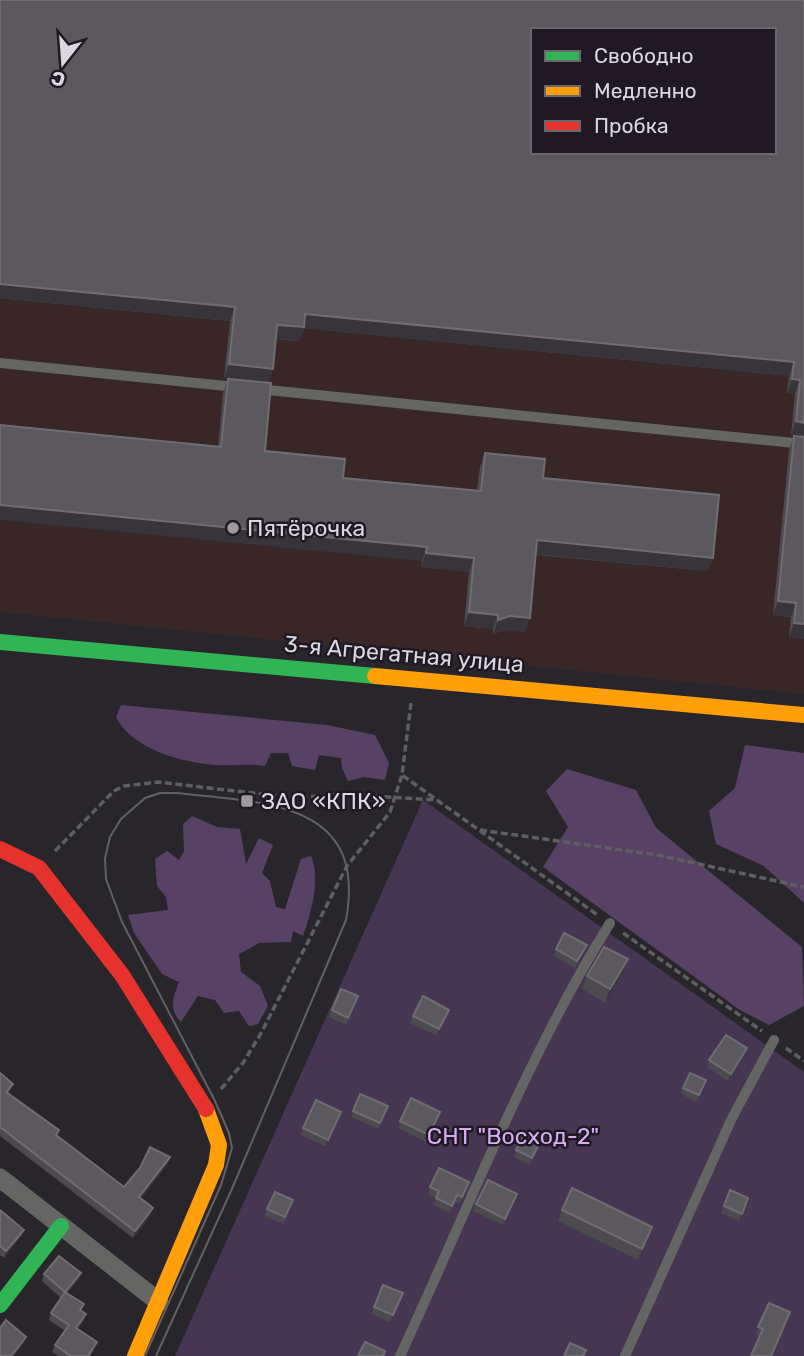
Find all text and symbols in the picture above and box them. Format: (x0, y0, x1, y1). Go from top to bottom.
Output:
north arrow (28, 28, 98, 98)
legend (531, 28, 776, 154)
text: Свободно (594, 43, 694, 68)
text: С (48, 66, 68, 92)
text: Медленно (594, 78, 697, 103)
text: Пробка (594, 113, 669, 138)
place label: Пятёрочка (247, 514, 365, 542)
marker: Пятёрочка (225, 520, 241, 536)
street label: 3-я Агрегатная улица (283, 630, 525, 678)
place label: ЗАО «КПК» (261, 787, 386, 815)
marker: ЗАО «КПК» (239, 793, 255, 809)
park label: СНТ "Восход-2" (427, 1122, 599, 1150)

